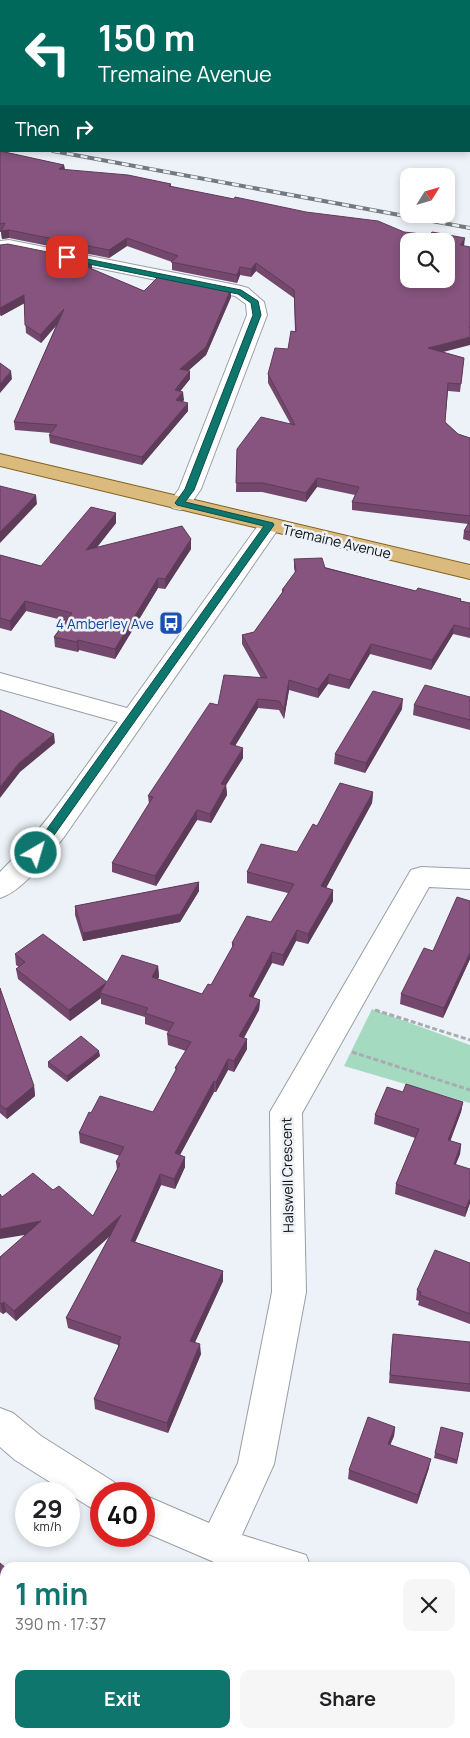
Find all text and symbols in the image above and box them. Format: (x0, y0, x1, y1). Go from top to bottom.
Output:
text: 150 m (98, 14, 195, 62)
icon: left (15, 20, 80, 85)
text: Tremaine Avenue (98, 59, 272, 89)
icon: right (70, 115, 98, 143)
text: Then (15, 116, 60, 142)
north arrow (400, 168, 455, 222)
map controls (400, 168, 455, 288)
button: search (400, 233, 455, 288)
pin (46, 236, 88, 278)
icon: arrive (53, 243, 81, 271)
street label: Tremaine Avenue (281, 519, 393, 563)
bus stop icon: 4 Amberley Ave (158, 610, 184, 636)
place label: 4 Amberley Ave (56, 614, 154, 633)
position arrow (9, 826, 61, 878)
street label: Halswell Crescent (276, 1117, 298, 1233)
speed limit sign: 40 (90, 1482, 155, 1547)
text: 29 (32, 1491, 63, 1526)
text: km/h (34, 1518, 61, 1535)
text: 1 min (15, 1573, 88, 1614)
button: close (403, 1579, 455, 1631)
text: 390 m · 17:37 (15, 1613, 106, 1635)
button: Exit (15, 1670, 230, 1728)
button: Share (240, 1670, 455, 1728)

